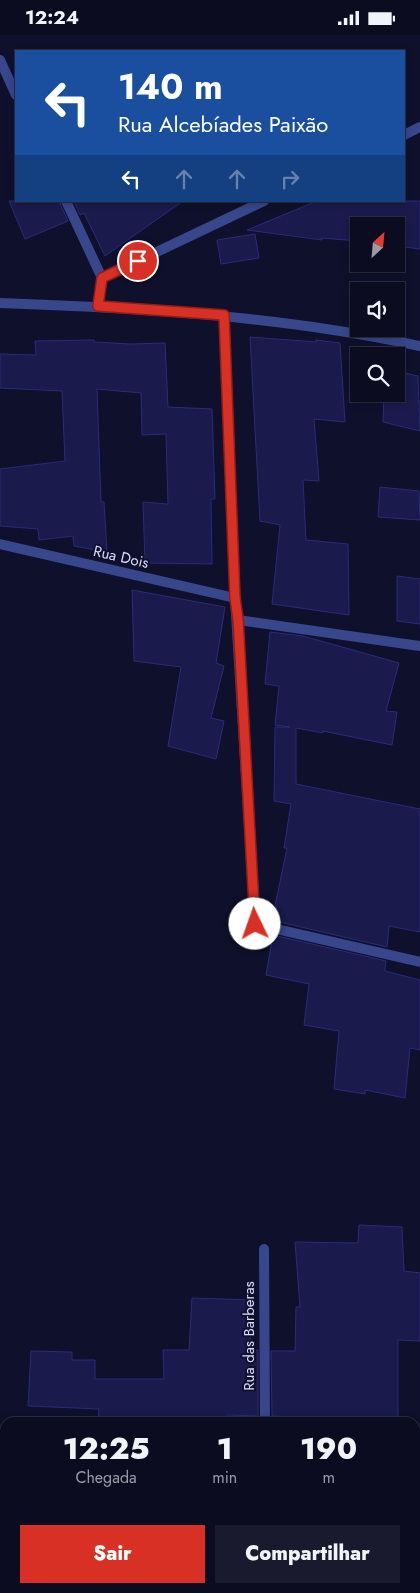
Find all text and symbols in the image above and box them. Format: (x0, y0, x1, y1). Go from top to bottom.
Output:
text: 12:24 (25, 4, 79, 31)
text: 140 m (118, 62, 223, 112)
icon: left (35, 70, 100, 135)
text: Rua Alcebíades Paixão (118, 108, 328, 140)
icon: left (117, 165, 145, 193)
icon: ahead (170, 165, 198, 193)
icon: ahead (223, 165, 251, 193)
icon: right (276, 165, 304, 193)
north arrow (350, 217, 405, 273)
map controls (350, 217, 405, 402)
pin (117, 240, 159, 282)
icon: arrive (124, 247, 152, 275)
button: sound (350, 282, 405, 337)
button: search (350, 347, 405, 402)
street label: Rua Dois (91, 540, 151, 574)
position arrow (228, 897, 280, 949)
street label: Rua das Barberas (238, 1281, 260, 1391)
text: 12:25 (63, 1427, 149, 1470)
text: 1 (217, 1427, 233, 1470)
text: 190 (300, 1427, 357, 1470)
text: Chegada (76, 1466, 137, 1489)
text: min (212, 1466, 237, 1489)
text: m (322, 1466, 335, 1489)
button: Sair (20, 1525, 205, 1583)
button: Compartilhar (215, 1525, 400, 1583)

